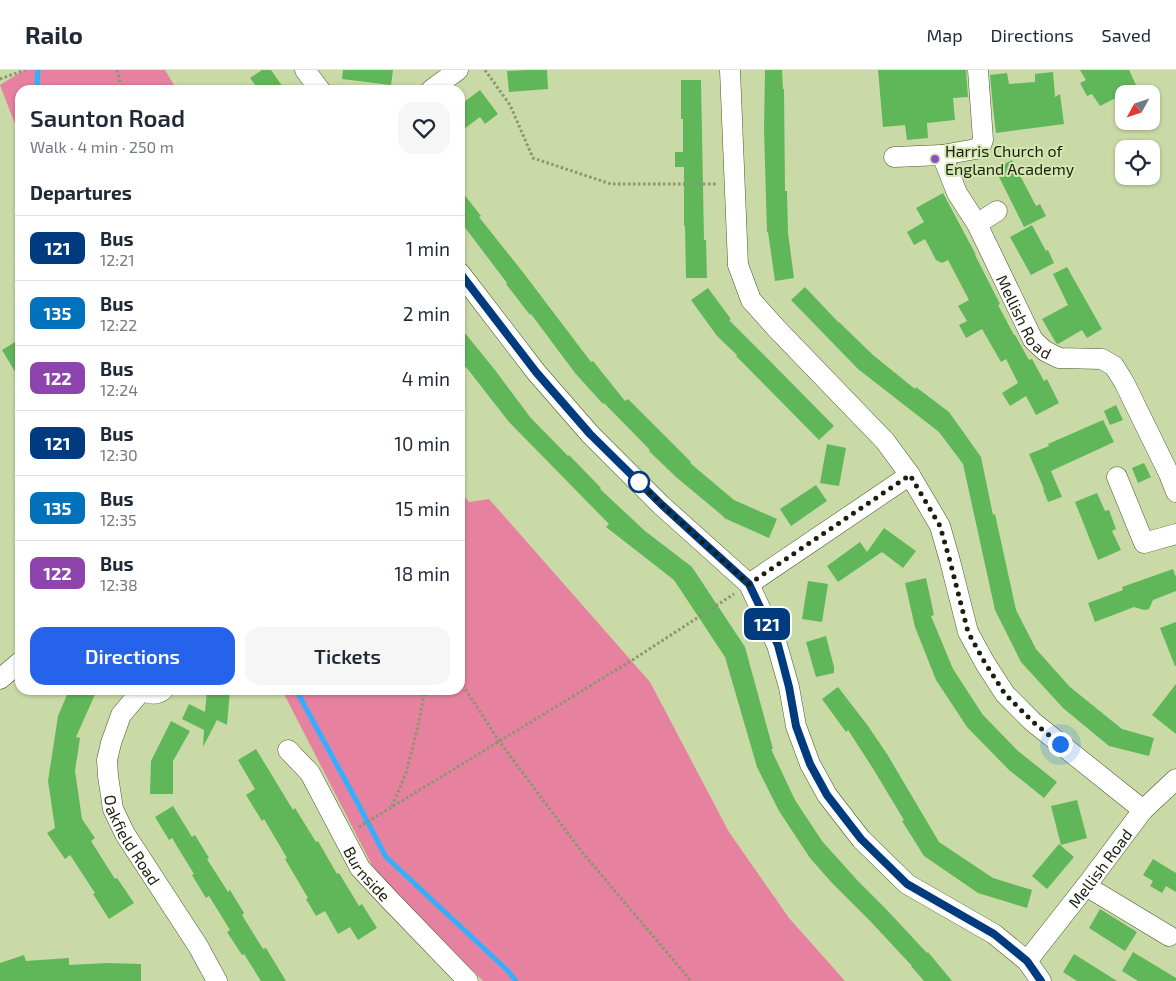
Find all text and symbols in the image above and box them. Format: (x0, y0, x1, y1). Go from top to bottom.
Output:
text: Railo (25, 20, 83, 49)
text: Map (926, 24, 963, 46)
text: Directions (991, 24, 1074, 46)
text: Saved (1102, 24, 1151, 46)
north arrow (1115, 85, 1160, 130)
map controls (1115, 85, 1160, 185)
button: heart (398, 102, 450, 154)
text: Saunton Road (30, 103, 185, 132)
text: Walk · 4 min · 250 m (30, 137, 174, 156)
button: locate (1115, 140, 1160, 185)
place label: Harris Church of England Academy (945, 141, 1075, 178)
marker: Harris Church of England Academy (929, 153, 941, 165)
text: Departures (30, 181, 132, 204)
text: Bus (100, 227, 134, 250)
text: 121 (44, 237, 71, 259)
text: 1 min (406, 237, 450, 260)
text: 12:21 (100, 250, 135, 269)
street label: Mellish Road (993, 271, 1055, 362)
text: Bus (100, 292, 134, 315)
text: 135 (44, 302, 71, 324)
text: 2 min (403, 302, 450, 325)
text: 12:22 (100, 315, 137, 334)
text: Bus (100, 357, 134, 380)
text: 122 (43, 367, 72, 389)
text: 4 min (402, 367, 450, 390)
text: 12:24 (100, 380, 138, 399)
text: Bus (100, 422, 134, 445)
text: 121 (44, 432, 71, 454)
text: 10 min (394, 432, 450, 455)
text: 12:30 (100, 445, 138, 464)
unlabelled marker (628, 471, 650, 493)
text: Bus (100, 487, 134, 510)
text: 135 (44, 497, 71, 519)
text: 15 min (396, 497, 450, 520)
text: 12:35 (100, 510, 137, 529)
text: Bus (100, 552, 134, 575)
text: 122 (43, 562, 72, 584)
text: 18 min (394, 562, 450, 585)
text: 12:38 (100, 575, 138, 594)
line badge: 121 (738, 608, 796, 640)
text: 121 (754, 613, 780, 635)
button: Directions (30, 627, 235, 685)
button: Tickets (245, 627, 450, 685)
your location (1048, 732, 1073, 757)
street label: Oakfield Road (101, 793, 165, 888)
street label: Mellish Road (1063, 825, 1135, 911)
street label: Burnside (341, 843, 395, 905)

